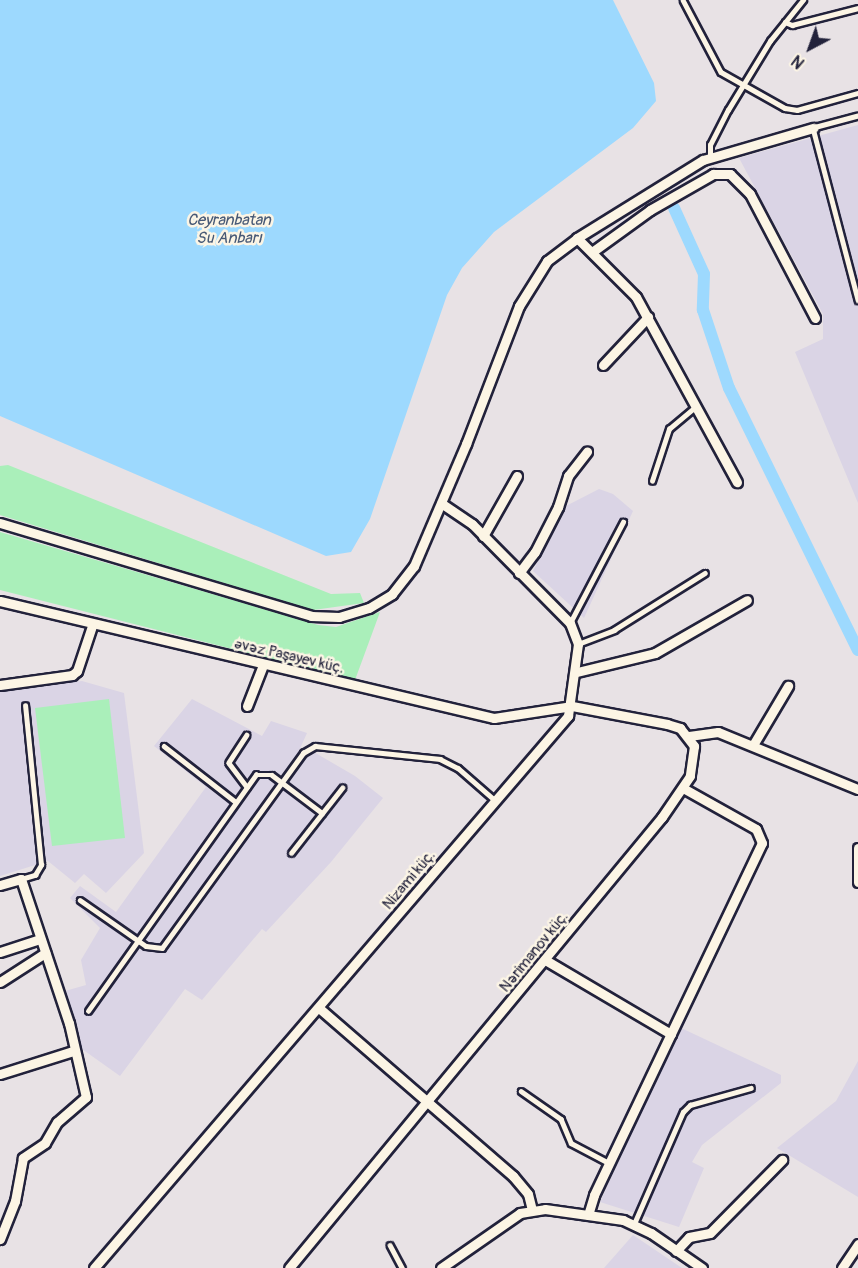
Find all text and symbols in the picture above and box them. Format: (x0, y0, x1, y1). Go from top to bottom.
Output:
north arrow (780, 18, 840, 78)
text: N (788, 50, 809, 73)
water label: Ceyranbatan Su Anbarı (187, 210, 271, 248)
street label: Əvəz Paşayev küç. (232, 635, 346, 677)
street label: Nizami küç. (379, 847, 439, 913)
street label: Nərimanov küç. (496, 908, 572, 996)

